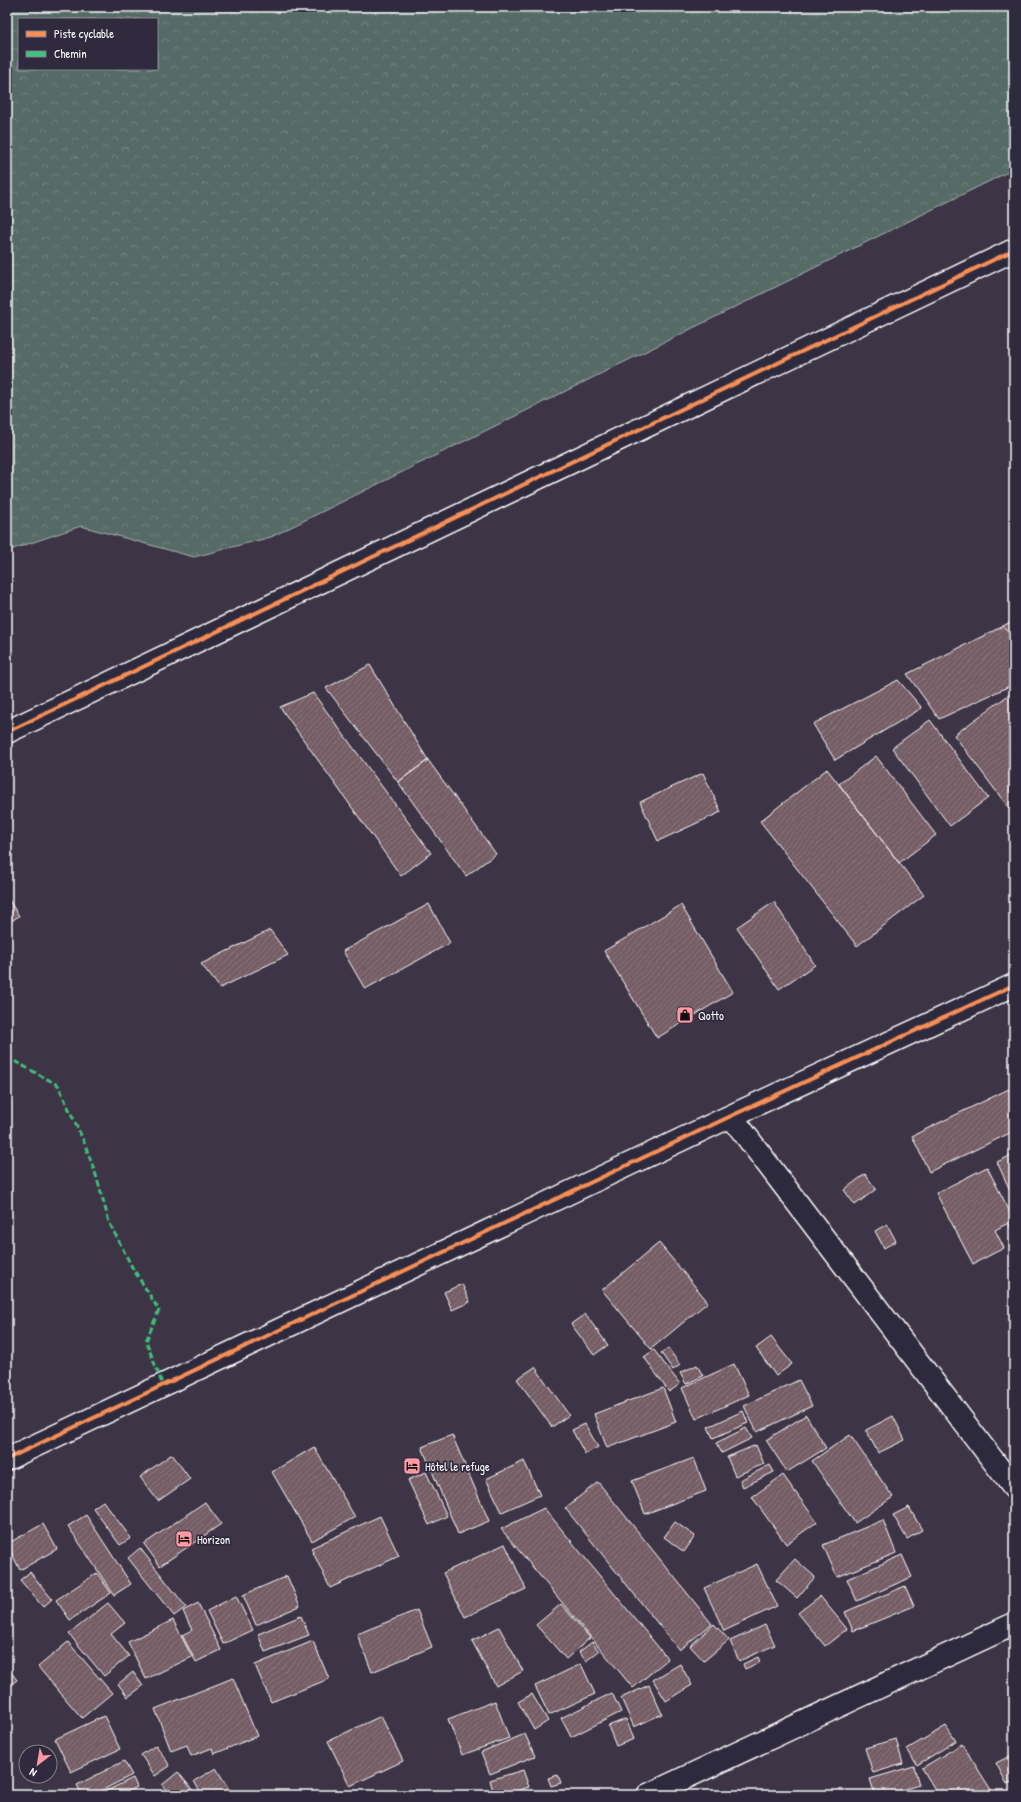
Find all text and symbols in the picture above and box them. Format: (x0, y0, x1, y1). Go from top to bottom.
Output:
legend (18, 18, 158, 70)
text: Piste cyclable (54, 25, 114, 42)
text: Chemin (54, 45, 87, 62)
shop icon: Qotto (675, 1005, 695, 1025)
place label: Qotto (698, 1007, 724, 1024)
hotel icon: Hôtel le refuge (402, 1456, 422, 1476)
place label: Hôtel le refuge (425, 1458, 490, 1475)
hotel icon: Horizon (174, 1529, 194, 1549)
place label: Horizon (197, 1531, 230, 1548)
north arrow (18, 1744, 58, 1784)
text: N (27, 1765, 39, 1780)

